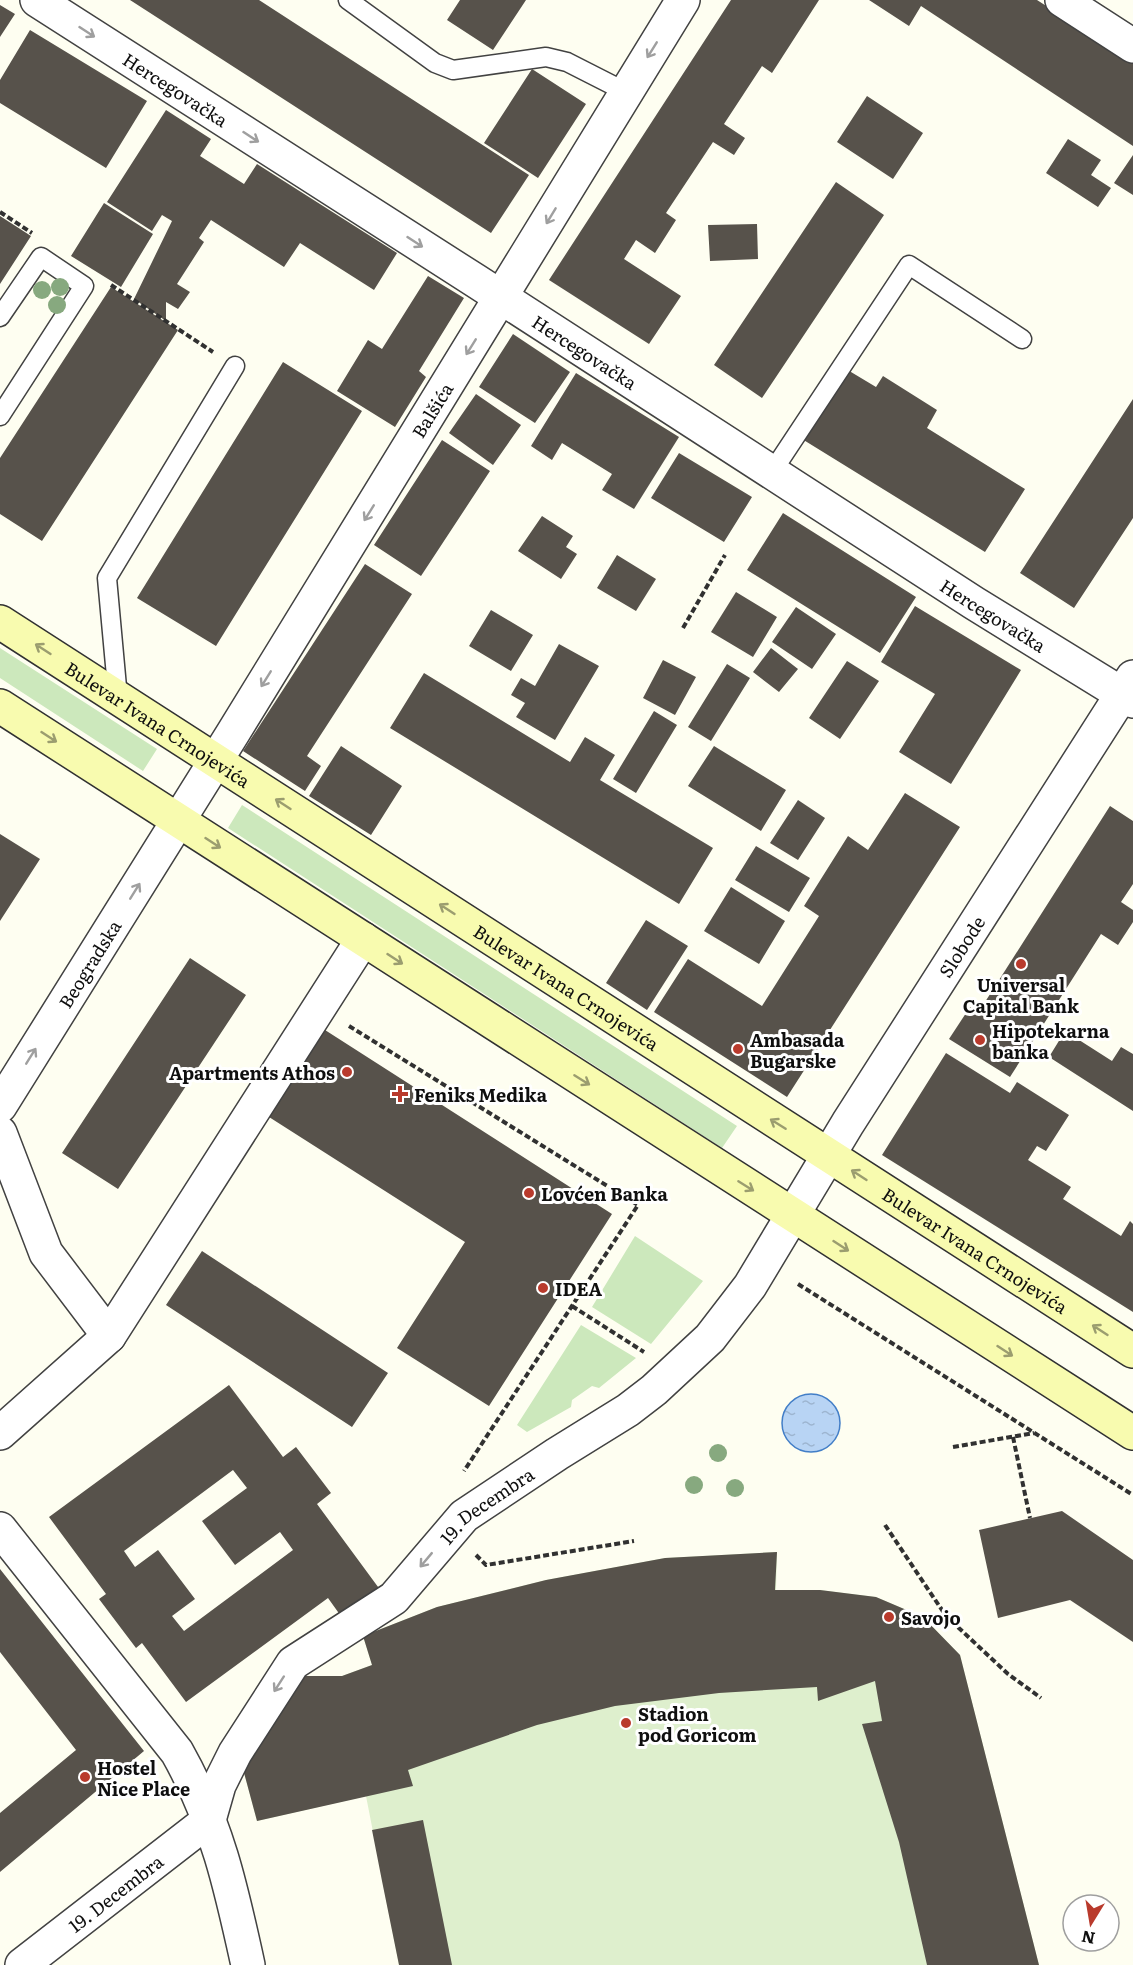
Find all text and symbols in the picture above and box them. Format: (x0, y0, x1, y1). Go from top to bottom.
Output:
one-way arrow (78, 25, 95, 38)
one-way arrow (646, 41, 658, 58)
street label: Hercegovačka (118, 45, 234, 133)
one-way arrow (242, 131, 259, 143)
one-way arrow (544, 207, 556, 224)
one-way arrow (406, 236, 423, 248)
street label: Hercegovačka (527, 307, 643, 396)
one-way arrow (465, 338, 477, 355)
street label: Balšića (404, 377, 459, 443)
one-way arrow (362, 504, 374, 521)
street label: Hercegovačka (935, 571, 1052, 658)
one-way arrow (35, 643, 52, 655)
street label: Bulevar Ivana Crnojevića (60, 654, 256, 794)
one-way arrow (260, 670, 272, 687)
one-way arrow (40, 732, 57, 744)
one-way arrow (275, 798, 291, 810)
one-way arrow (204, 837, 221, 849)
one-way arrow (129, 883, 141, 900)
one-way arrow (439, 903, 456, 915)
street label: Slobode (931, 910, 991, 982)
street label: Beogradska (51, 914, 127, 1013)
street label: Bulevar Ivana Crnojevića (469, 917, 665, 1057)
one-way arrow (386, 954, 403, 966)
marker: Universal Capital Bank (1014, 957, 1028, 971)
place label: Universal Capital Bank (963, 971, 1080, 1019)
place label: Hipotekarna banka (992, 1017, 1110, 1065)
place label: Ambasada Bugarske (750, 1026, 845, 1074)
marker: Hipotekarna banka (973, 1033, 987, 1047)
marker: Ambasada Bugarske (731, 1042, 745, 1056)
one-way arrow (25, 1048, 37, 1065)
place label: Apartments Athos (169, 1059, 335, 1086)
marker: Apartments Athos (340, 1065, 354, 1079)
one-way arrow (573, 1074, 590, 1086)
place label: Feniks Medika (414, 1081, 548, 1108)
marker: Feniks Medika (391, 1085, 409, 1103)
one-way arrow (770, 1118, 787, 1130)
one-way arrow (851, 1168, 868, 1180)
place label: Lovćen Banka (541, 1180, 668, 1207)
one-way arrow (737, 1180, 754, 1192)
street label: Bulevar Ivana Crnojevića (878, 1180, 1074, 1320)
marker: Lovćen Banka (522, 1186, 536, 1200)
one-way arrow (832, 1240, 849, 1252)
place label: IDEA (555, 1275, 602, 1302)
marker: IDEA (536, 1281, 550, 1295)
one-way arrow (1092, 1324, 1109, 1336)
one-way arrow (996, 1346, 1013, 1358)
street label: 19. Decembra (433, 1460, 539, 1550)
one-way arrow (419, 1552, 433, 1567)
place label: Savojo (901, 1604, 961, 1631)
marker: Savojo (882, 1610, 896, 1624)
one-way arrow (273, 1675, 285, 1692)
place label: Stadion pod Goricom (638, 1700, 756, 1748)
marker: Stadion pod Goricom (619, 1716, 633, 1730)
place label: Hostel Nice Place (97, 1754, 190, 1802)
marker: Hostel Nice Place (78, 1770, 92, 1784)
street label: 19. Decembra (62, 1847, 169, 1938)
north arrow (1061, 1893, 1121, 1953)
text: N (1079, 1926, 1097, 1952)

